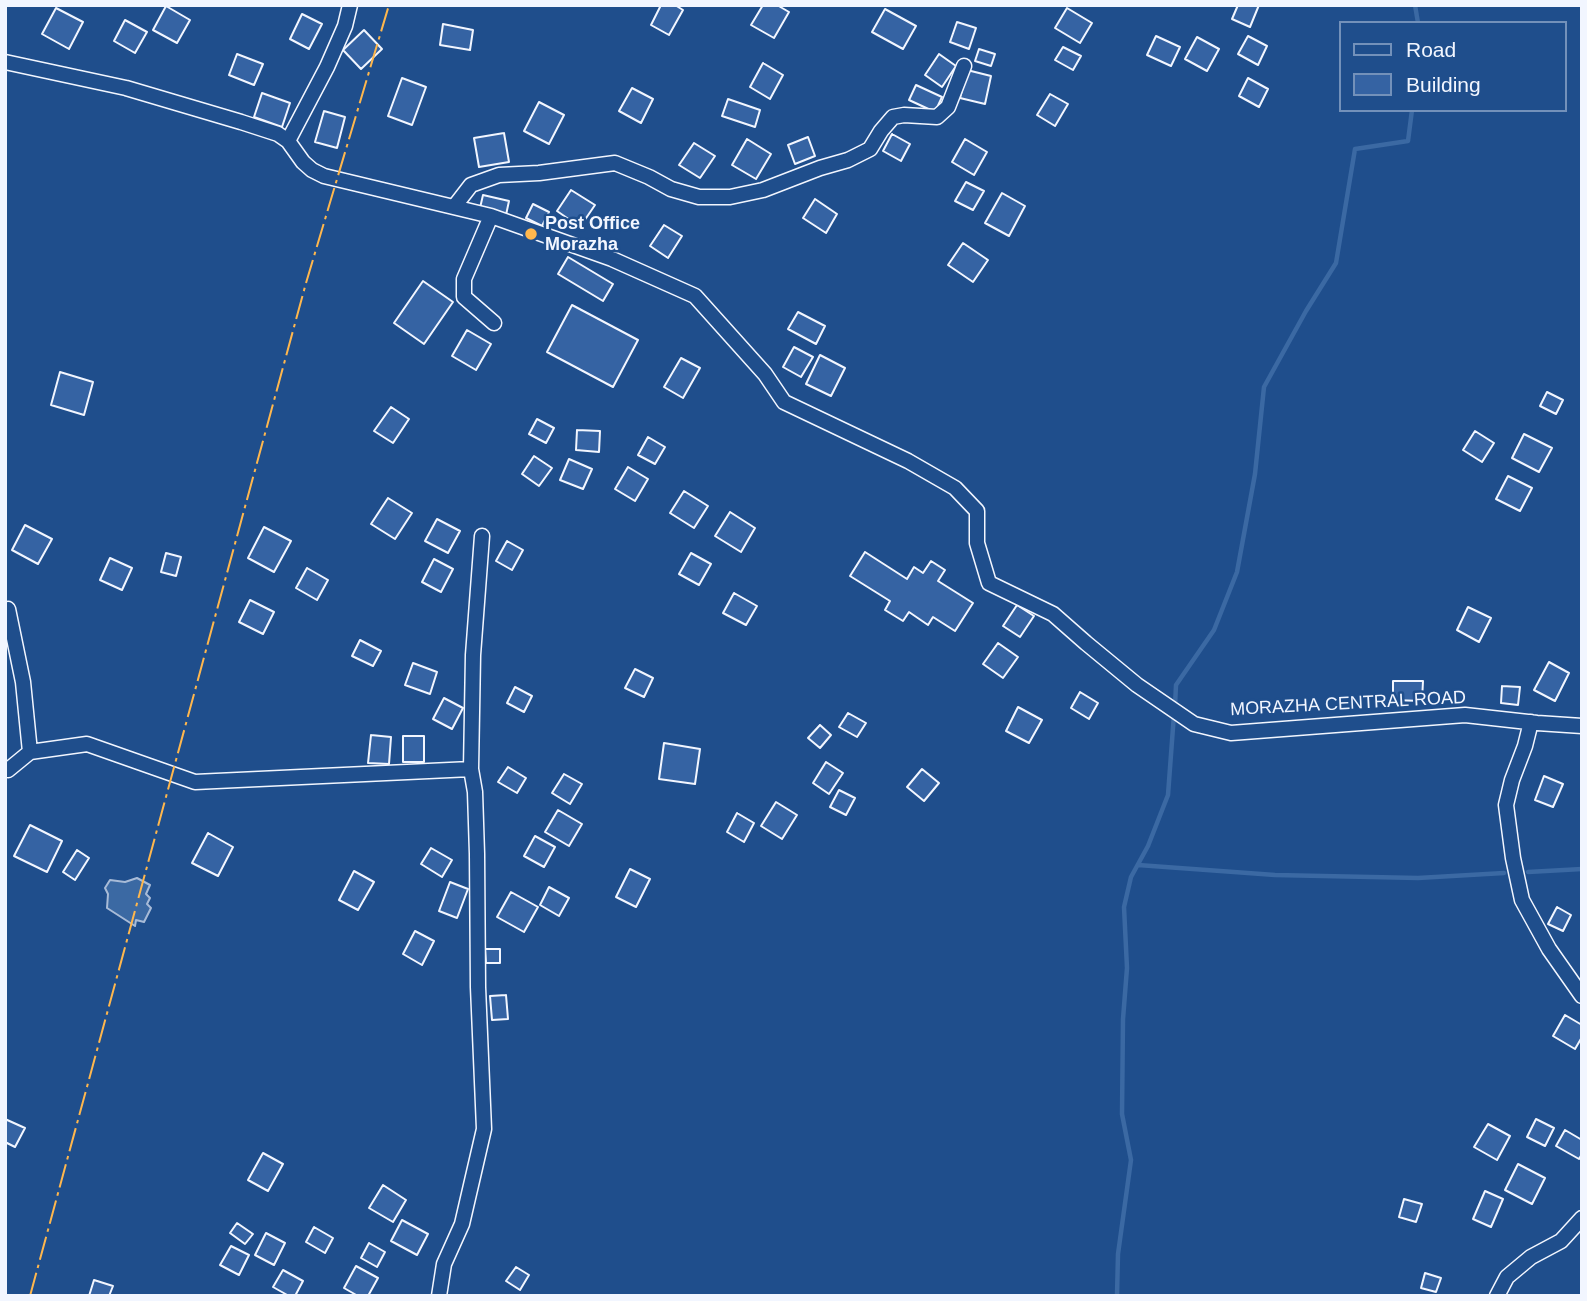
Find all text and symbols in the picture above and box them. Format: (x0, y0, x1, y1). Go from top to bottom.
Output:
legend (1338, 21, 1566, 112)
text: Road (1406, 38, 1456, 61)
text: Building (1406, 73, 1481, 96)
place label: Post Office Morazha (545, 213, 640, 256)
marker: Post Office Morazha (523, 226, 539, 242)
street label: MORAZHA CENTRAL ROAD (1230, 687, 1466, 721)

